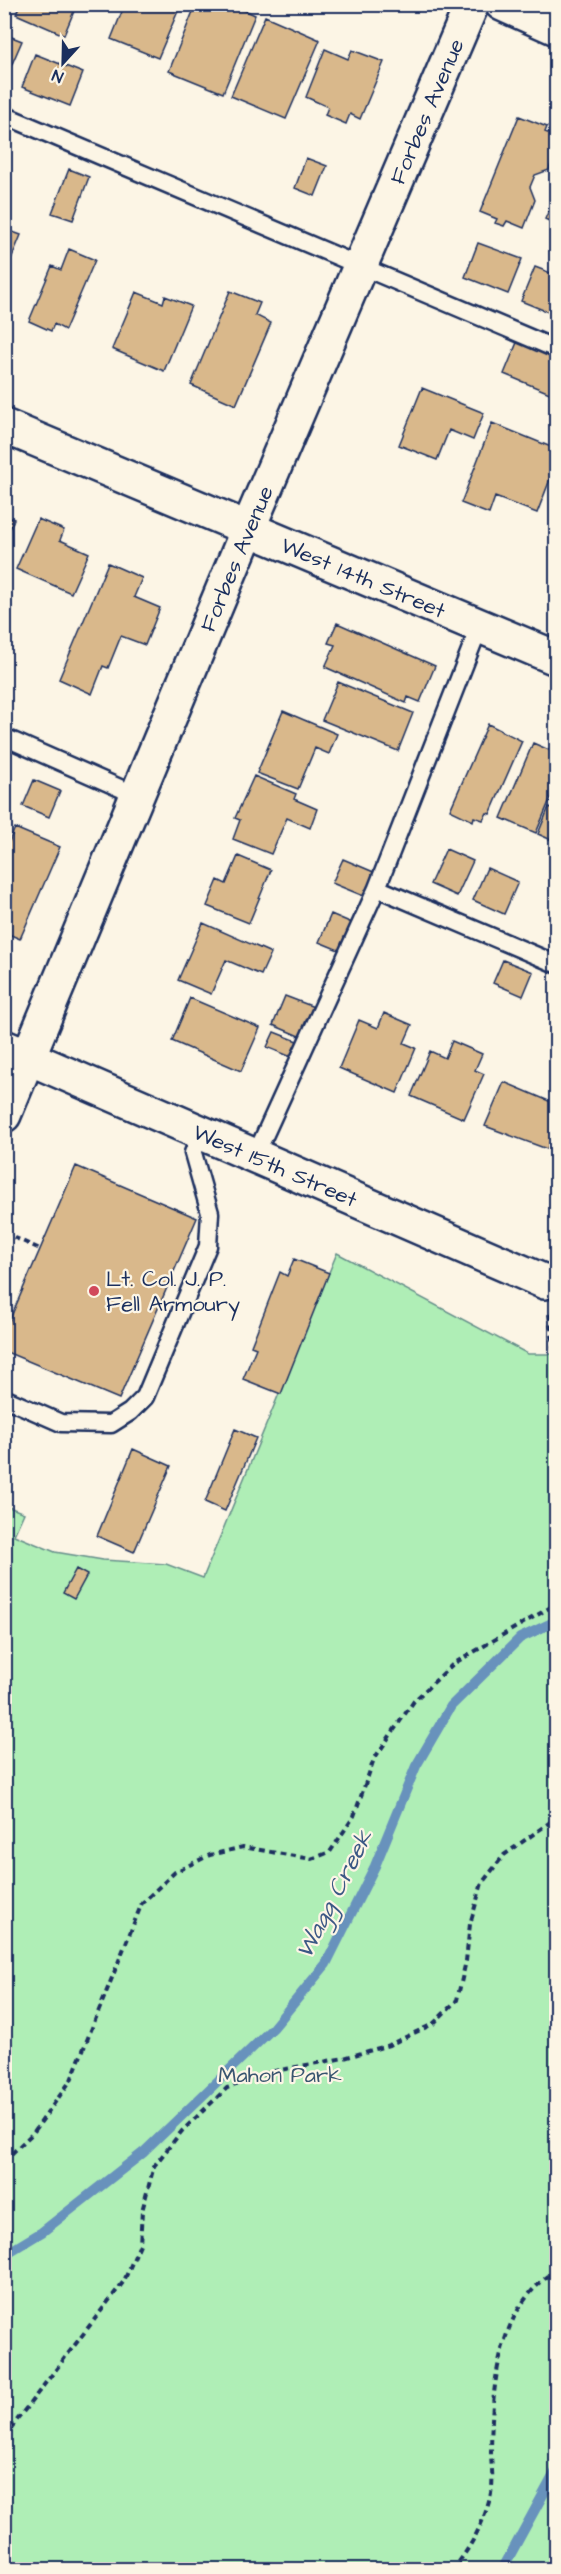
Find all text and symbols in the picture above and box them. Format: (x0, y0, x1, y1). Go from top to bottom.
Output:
north arrow (33, 33, 93, 93)
street label: Forbes Avenue (383, 34, 472, 189)
text: N (49, 64, 67, 88)
street label: Forbes Avenue (193, 481, 282, 637)
street label: West 14th Street (276, 530, 450, 627)
street label: West 15th Street (188, 1117, 362, 1216)
place label: Lt. Col. J. P. Fell Armoury (106, 1264, 240, 1321)
marker: Lt. Col. J. P. Fell Armoury (87, 1284, 101, 1298)
water label: Wagg Creek (288, 1823, 383, 1965)
park label: Mahon Park (218, 2060, 342, 2091)

